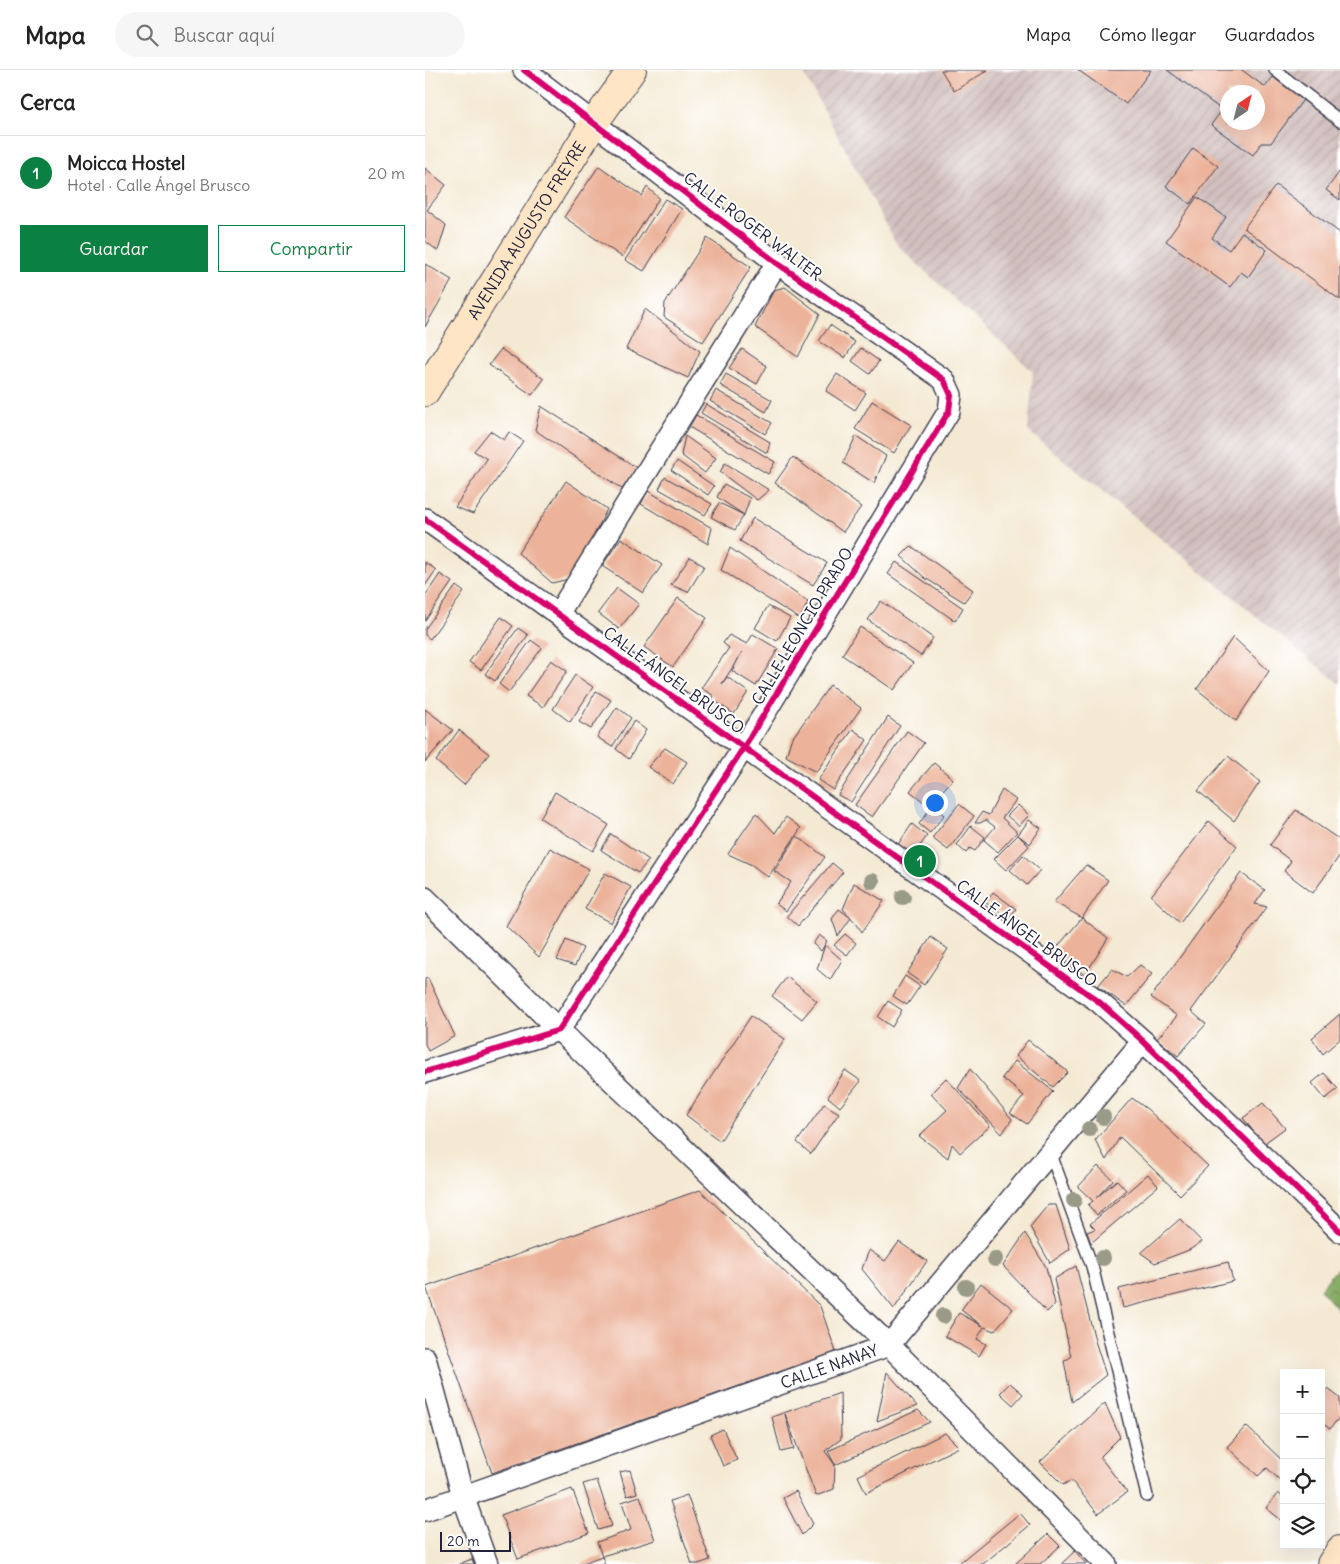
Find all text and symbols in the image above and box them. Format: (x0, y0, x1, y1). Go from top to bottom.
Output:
search box (115, 12, 465, 57)
text: Mapa (25, 20, 85, 50)
icon: search (133, 21, 161, 49)
text: Buscar aquí (173, 23, 275, 47)
text: Mapa (1026, 23, 1071, 46)
text: Cómo llegar (1099, 23, 1196, 46)
text: Guardados (1224, 23, 1315, 46)
north arrow (1220, 85, 1265, 130)
text: Cerca (20, 89, 75, 116)
street label: AVENIDA AUGUSTO FREYRE (463, 137, 590, 323)
text: Moicca Hostel (67, 151, 185, 175)
text: 1 (33, 163, 39, 183)
text: 20 m (368, 163, 405, 183)
street label: CALLE ROGER WALTER (680, 167, 826, 285)
text: Hotel · Calle Ángel Brusco (67, 175, 250, 195)
button: Guardar (20, 225, 208, 272)
button: Compartir (218, 225, 405, 272)
street label: CALLE LEONCIO PRADO (747, 544, 857, 708)
street label: CALLE ÁNGEL BRUSCO (600, 622, 748, 738)
your location (922, 790, 948, 816)
pin: 1 (904, 842, 936, 880)
street label: CALLE ÁNGEL BRUSCO (953, 875, 1101, 991)
street label: CALLE NANAY (778, 1340, 881, 1393)
map controls (1280, 1369, 1325, 1549)
button: + (1280, 1369, 1325, 1414)
button: − (1280, 1414, 1325, 1459)
button: locate (1280, 1459, 1325, 1504)
button: layers (1280, 1504, 1325, 1549)
scale bar (440, 1529, 511, 1552)
text: 20 m (447, 1532, 480, 1550)

